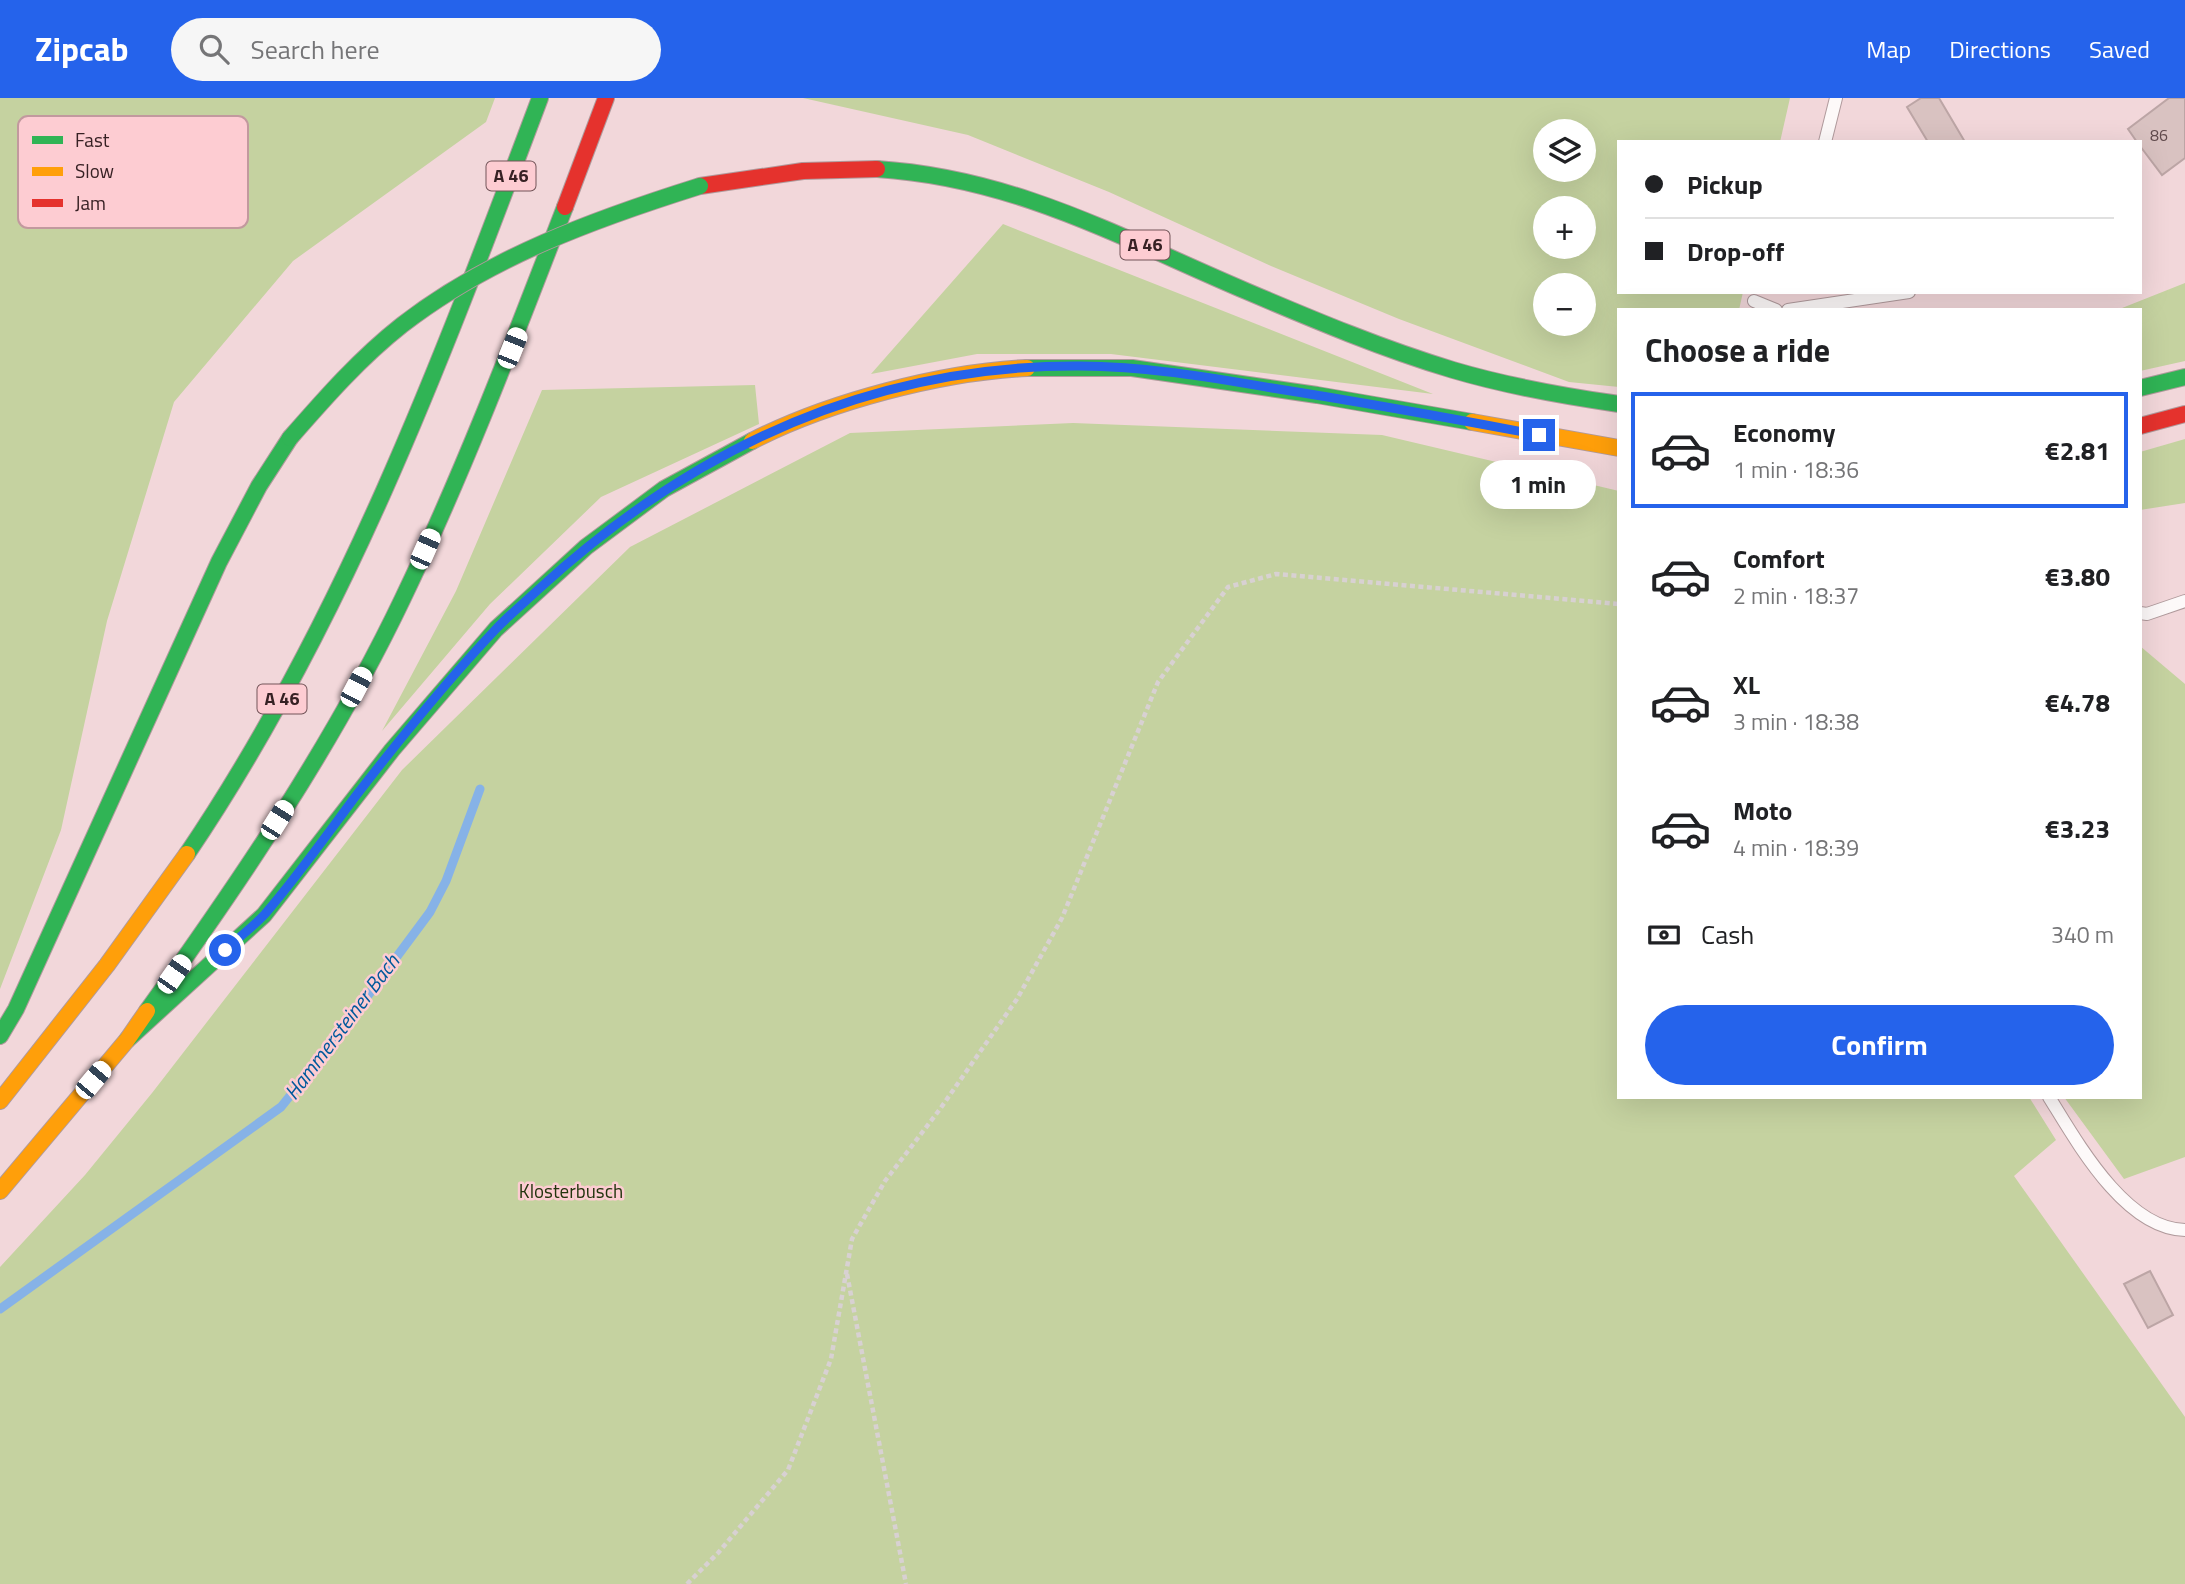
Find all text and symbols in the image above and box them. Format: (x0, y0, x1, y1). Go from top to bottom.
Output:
search box (171, 18, 661, 81)
text: Zipcab (35, 24, 129, 74)
icon: search (195, 30, 233, 68)
text: Search here (251, 30, 380, 69)
text: Map (1866, 31, 1911, 67)
text: Directions (1949, 31, 2051, 67)
text: Saved (2089, 31, 2150, 67)
legend (18, 116, 248, 228)
map controls (1533, 119, 1596, 336)
button: layers (1533, 119, 1596, 182)
house number: 86 (2150, 123, 2168, 147)
text: Fast (75, 125, 110, 154)
text: Slow (75, 156, 114, 185)
road number: A 46 (486, 162, 536, 190)
text: Pickup (1687, 165, 1763, 204)
text: Jam (75, 188, 106, 217)
button: + (1533, 196, 1596, 259)
road number: A 46 (1120, 230, 1170, 260)
text: Drop-off (1687, 232, 1784, 271)
button: − (1533, 273, 1596, 336)
car (495, 325, 530, 371)
text: Choose a ride (1645, 326, 1830, 374)
text: Economy (1733, 413, 1835, 452)
route end (1523, 419, 1555, 451)
icon: car (1649, 419, 1712, 482)
text: €2.81 (2045, 431, 2110, 470)
text: 1 min · 18:36 (1733, 452, 1859, 487)
callout: 1 min (1481, 460, 1597, 508)
text: 1 min (1510, 467, 1566, 502)
car (407, 526, 444, 572)
text: Comfort (1733, 539, 1825, 578)
icon: car (1649, 545, 1712, 608)
text: €3.80 (2045, 557, 2110, 596)
text: 2 min · 18:37 (1733, 578, 1859, 613)
car (337, 664, 376, 710)
text: XL (1733, 665, 1760, 704)
icon: car (1649, 671, 1712, 734)
text: €4.78 (2045, 683, 2110, 722)
road number: A 46 (258, 684, 306, 714)
text: 3 min · 18:38 (1733, 704, 1859, 739)
text: Moto (1733, 791, 1792, 830)
car (257, 797, 298, 843)
icon: car (1649, 797, 1712, 860)
text: €3.23 (2045, 809, 2110, 848)
text: 4 min · 18:39 (1733, 830, 1859, 865)
text: Cash (1701, 915, 1754, 954)
icon: cash (1645, 916, 1683, 954)
text: 340 m (2051, 917, 2114, 952)
route start (209, 934, 241, 966)
water label: Hammersteiner Bach (276, 946, 407, 1106)
car (154, 951, 195, 997)
button: Confirm (1645, 1005, 2114, 1085)
car (72, 1057, 115, 1103)
park label: Klosterbusch (519, 1176, 623, 1205)

